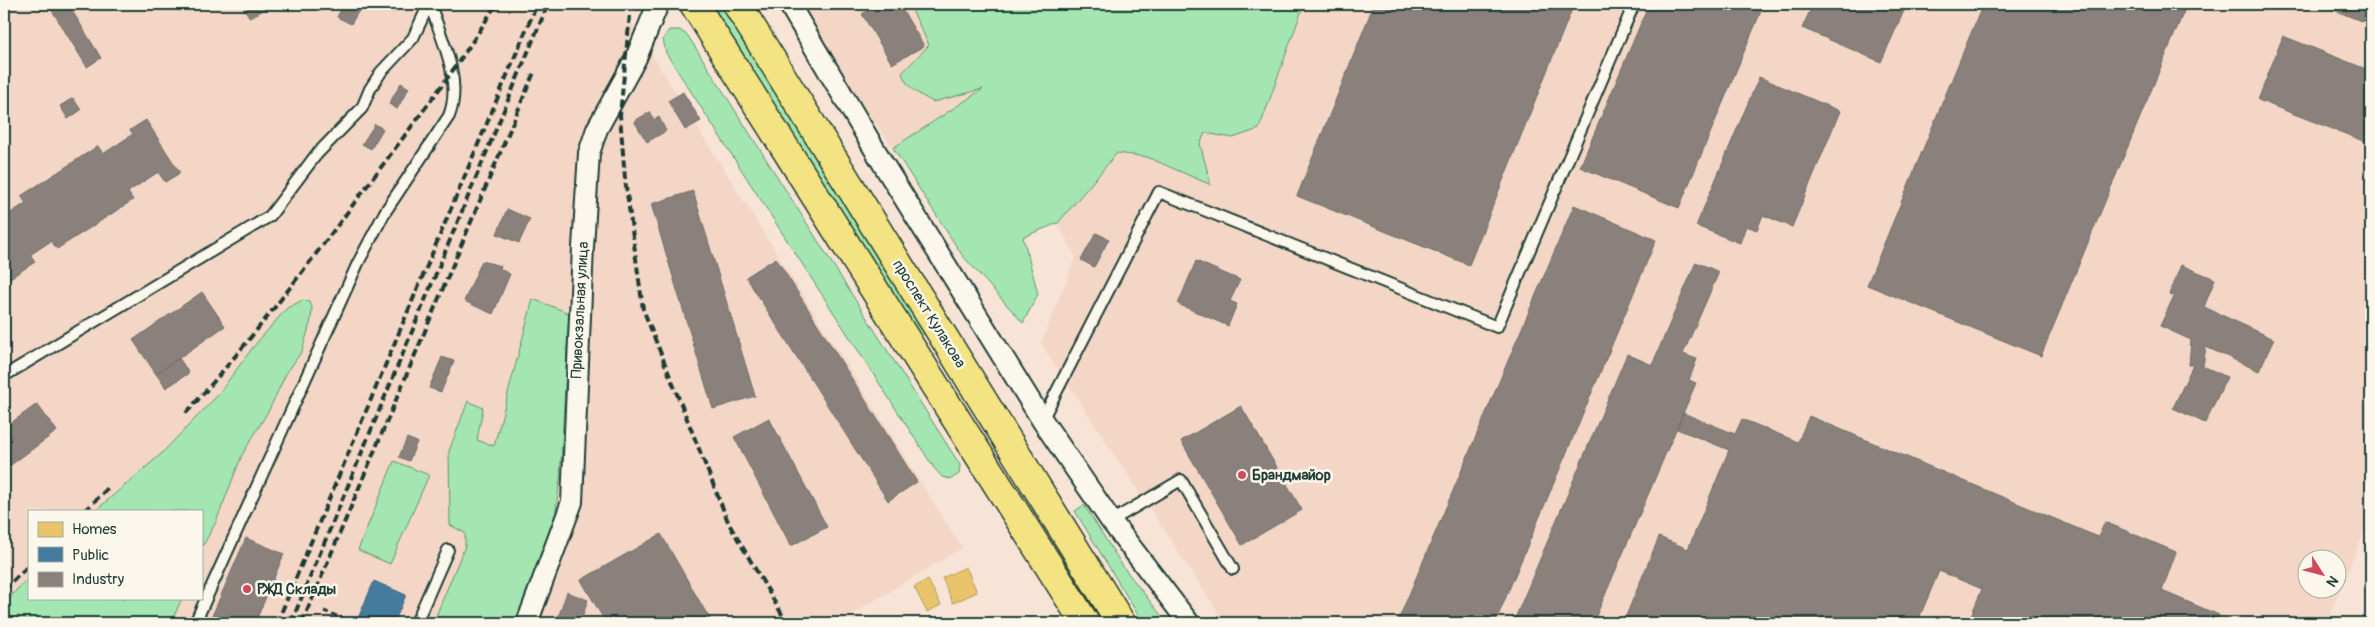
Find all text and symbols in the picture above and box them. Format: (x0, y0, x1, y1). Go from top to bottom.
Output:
street label: Привокзальная улица (567, 241, 593, 379)
street label: проспект Кулакова (888, 256, 970, 372)
place label: Брандмайор (1252, 466, 1331, 485)
marker: Брандмайор (1236, 469, 1248, 481)
legend (28, 510, 202, 600)
text: Homes (72, 520, 117, 539)
text: Public (72, 546, 109, 565)
north arrow (2298, 550, 2348, 600)
text: Industry (72, 570, 125, 589)
text: N (2322, 573, 2342, 590)
place label: РЖД Склады (257, 580, 337, 599)
marker: РЖД Склады (241, 583, 253, 595)

